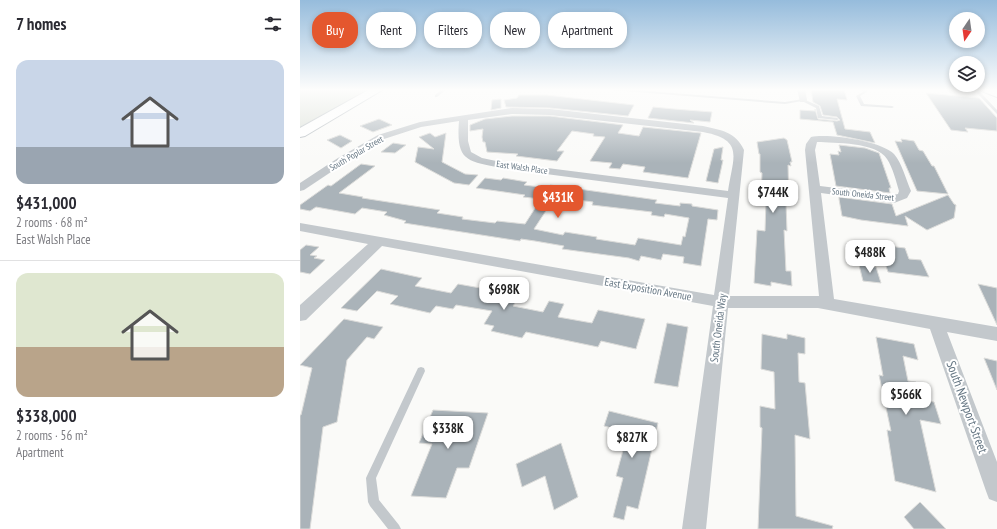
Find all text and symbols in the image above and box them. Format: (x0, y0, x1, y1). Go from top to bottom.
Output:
chip: Buy (312, 12, 358, 48)
chip: Rent (366, 12, 416, 48)
chip: Filters (424, 12, 482, 48)
chip: New (490, 12, 540, 48)
chip: Apartment (548, 12, 627, 48)
north arrow (949, 12, 985, 48)
map controls (949, 12, 985, 92)
text: 7 homes (16, 13, 67, 35)
icon: filters (262, 13, 284, 35)
button: layers (949, 56, 985, 92)
icon: home (114, 86, 186, 158)
street label: South Poplar Street (327, 133, 385, 173)
street label: East Walsh Place (496, 158, 549, 176)
pin: $744K (745, 180, 801, 214)
text: $744K (757, 184, 789, 201)
pin: $431K (530, 185, 586, 219)
street label: South Oneida Street (831, 185, 895, 203)
text: $431K (542, 189, 574, 206)
text: $431,000 (16, 192, 77, 214)
text: 2 rooms · 68 m² (16, 214, 88, 231)
text: East Walsh Place (16, 231, 91, 248)
pin: $488K (842, 240, 898, 274)
text: $488K (854, 244, 886, 261)
street label: East Exposition Avenue (603, 274, 693, 304)
pin: $698K (476, 277, 532, 311)
text: $698K (488, 281, 520, 298)
street label: South Oneida Way (707, 292, 729, 363)
icon: home (114, 299, 186, 371)
street label: South Newport Street (942, 358, 992, 456)
pin: $566K (878, 382, 934, 416)
text: $566K (890, 386, 922, 403)
text: $338,000 (16, 405, 77, 427)
pin: $338K (420, 416, 476, 450)
text: $338K (432, 420, 464, 437)
pin: $827K (604, 425, 660, 459)
text: 2 rooms · 56 m² (16, 427, 88, 444)
text: $827K (616, 429, 648, 446)
text: Apartment (16, 444, 64, 461)

